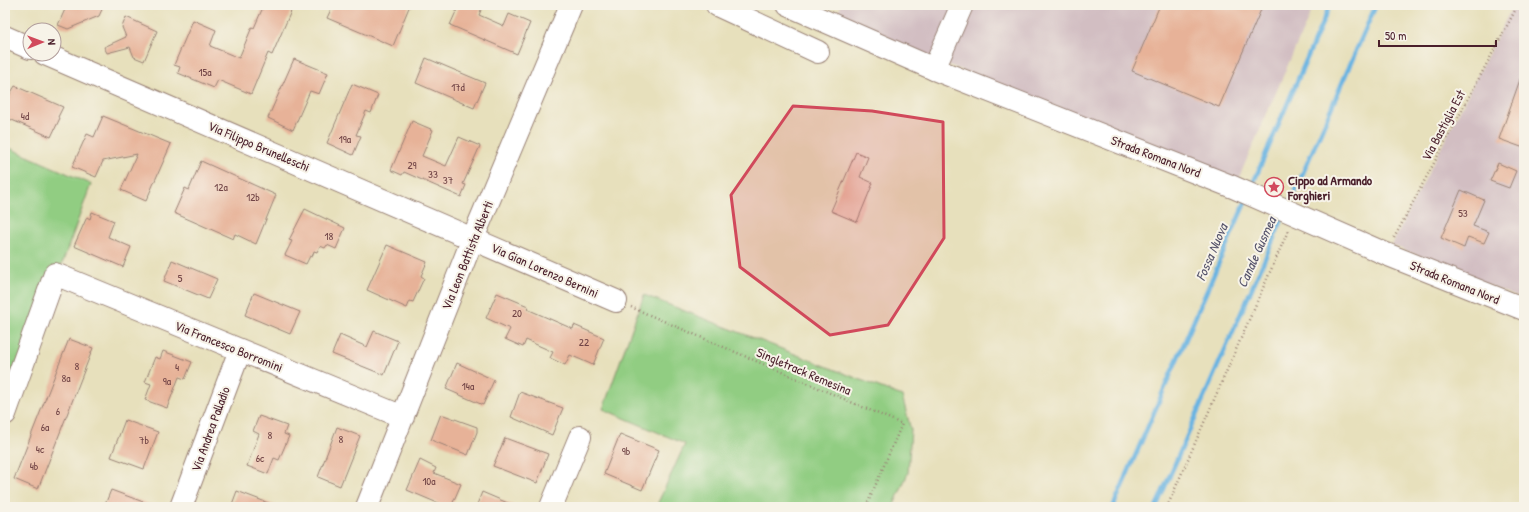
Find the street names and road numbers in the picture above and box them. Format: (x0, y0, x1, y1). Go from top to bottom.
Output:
street label: Via Bastiglia Est (1417, 86, 1469, 164)
street label: Via Filippo Brunelleschi (205, 116, 313, 176)
street label: Strada Romana Nord (1108, 131, 1204, 181)
street label: Via Leon Battista Alberti (437, 198, 497, 312)
street label: Via Gian Lorenzo Bernini (488, 238, 602, 302)
street label: Strada Romana Nord (1408, 256, 1502, 308)
street label: Via Francesco Borromini (172, 316, 286, 376)
street label: Singletrack Remesina (754, 343, 854, 399)
street label: Via Andrea Palladio (186, 384, 234, 474)

